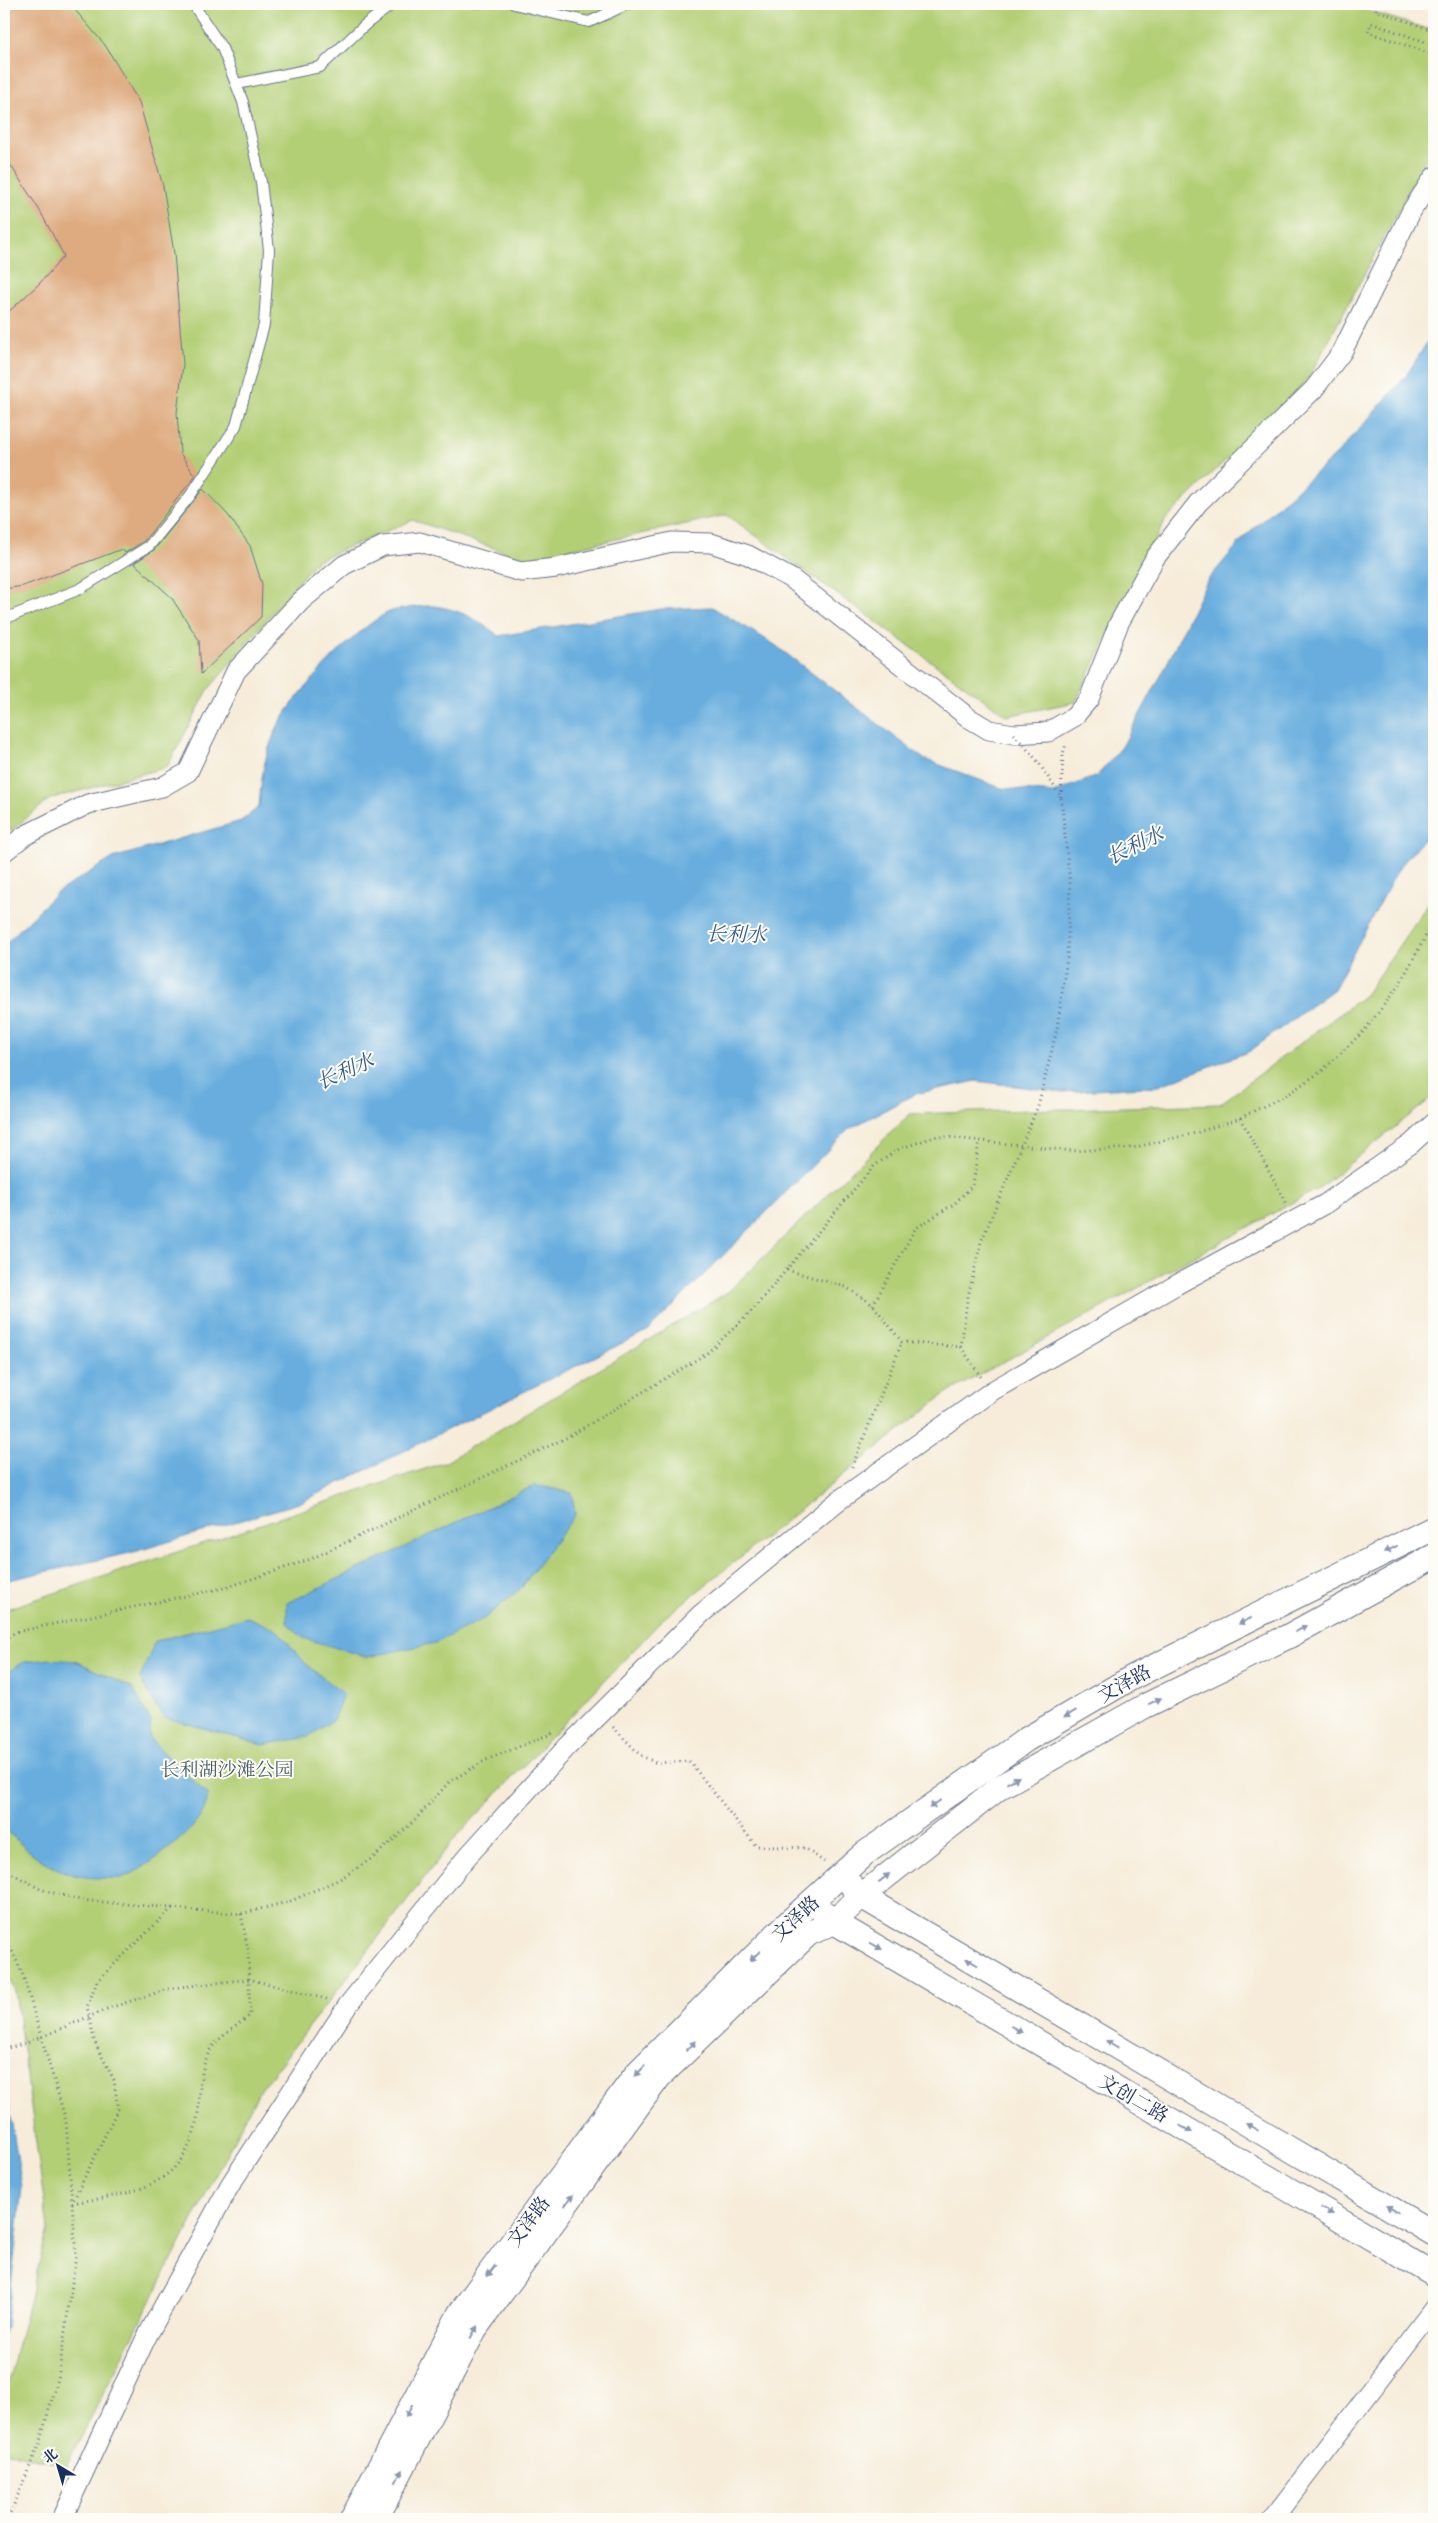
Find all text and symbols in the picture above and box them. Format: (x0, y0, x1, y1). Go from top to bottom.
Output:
water label: 长利水 (1103, 820, 1171, 873)
water label: 长利水 (706, 921, 768, 952)
water label: 长利水 (313, 1047, 381, 1099)
one-way arrow (1383, 1545, 1398, 1553)
one-way arrow (1238, 1617, 1252, 1625)
one-way arrow (1294, 1625, 1308, 1634)
street label: 文泽路 (1094, 1660, 1157, 1711)
one-way arrow (1148, 1697, 1162, 1705)
one-way arrow (1064, 1709, 1077, 1718)
park label: 长利湖沙滩公园 (160, 1758, 294, 1785)
one-way arrow (1007, 1775, 1020, 1784)
one-way arrow (929, 1799, 942, 1809)
one-way arrow (877, 1873, 890, 1884)
street label: 文泽路 (767, 1891, 827, 1949)
one-way arrow (870, 1942, 883, 1951)
one-way arrow (749, 1950, 761, 1962)
one-way arrow (966, 1957, 979, 1966)
one-way arrow (1010, 2024, 1023, 2033)
one-way arrow (685, 2040, 697, 2052)
one-way arrow (1105, 2040, 1120, 2048)
one-way arrow (634, 2064, 646, 2076)
street label: 文创二路 (1093, 2069, 1172, 2131)
one-way arrow (1246, 2122, 1259, 2131)
one-way arrow (1180, 2124, 1193, 2133)
street label: 文泽路 (502, 2192, 558, 2253)
one-way arrow (564, 2193, 574, 2207)
one-way arrow (1385, 2205, 1400, 2213)
one-way arrow (1320, 2207, 1333, 2216)
one-way arrow (486, 2264, 496, 2278)
one-way arrow (469, 2325, 478, 2338)
one-way arrow (404, 2404, 413, 2418)
north arrow (32, 2440, 82, 2490)
text: 北 (40, 2445, 63, 2470)
one-way arrow (395, 2469, 403, 2483)

